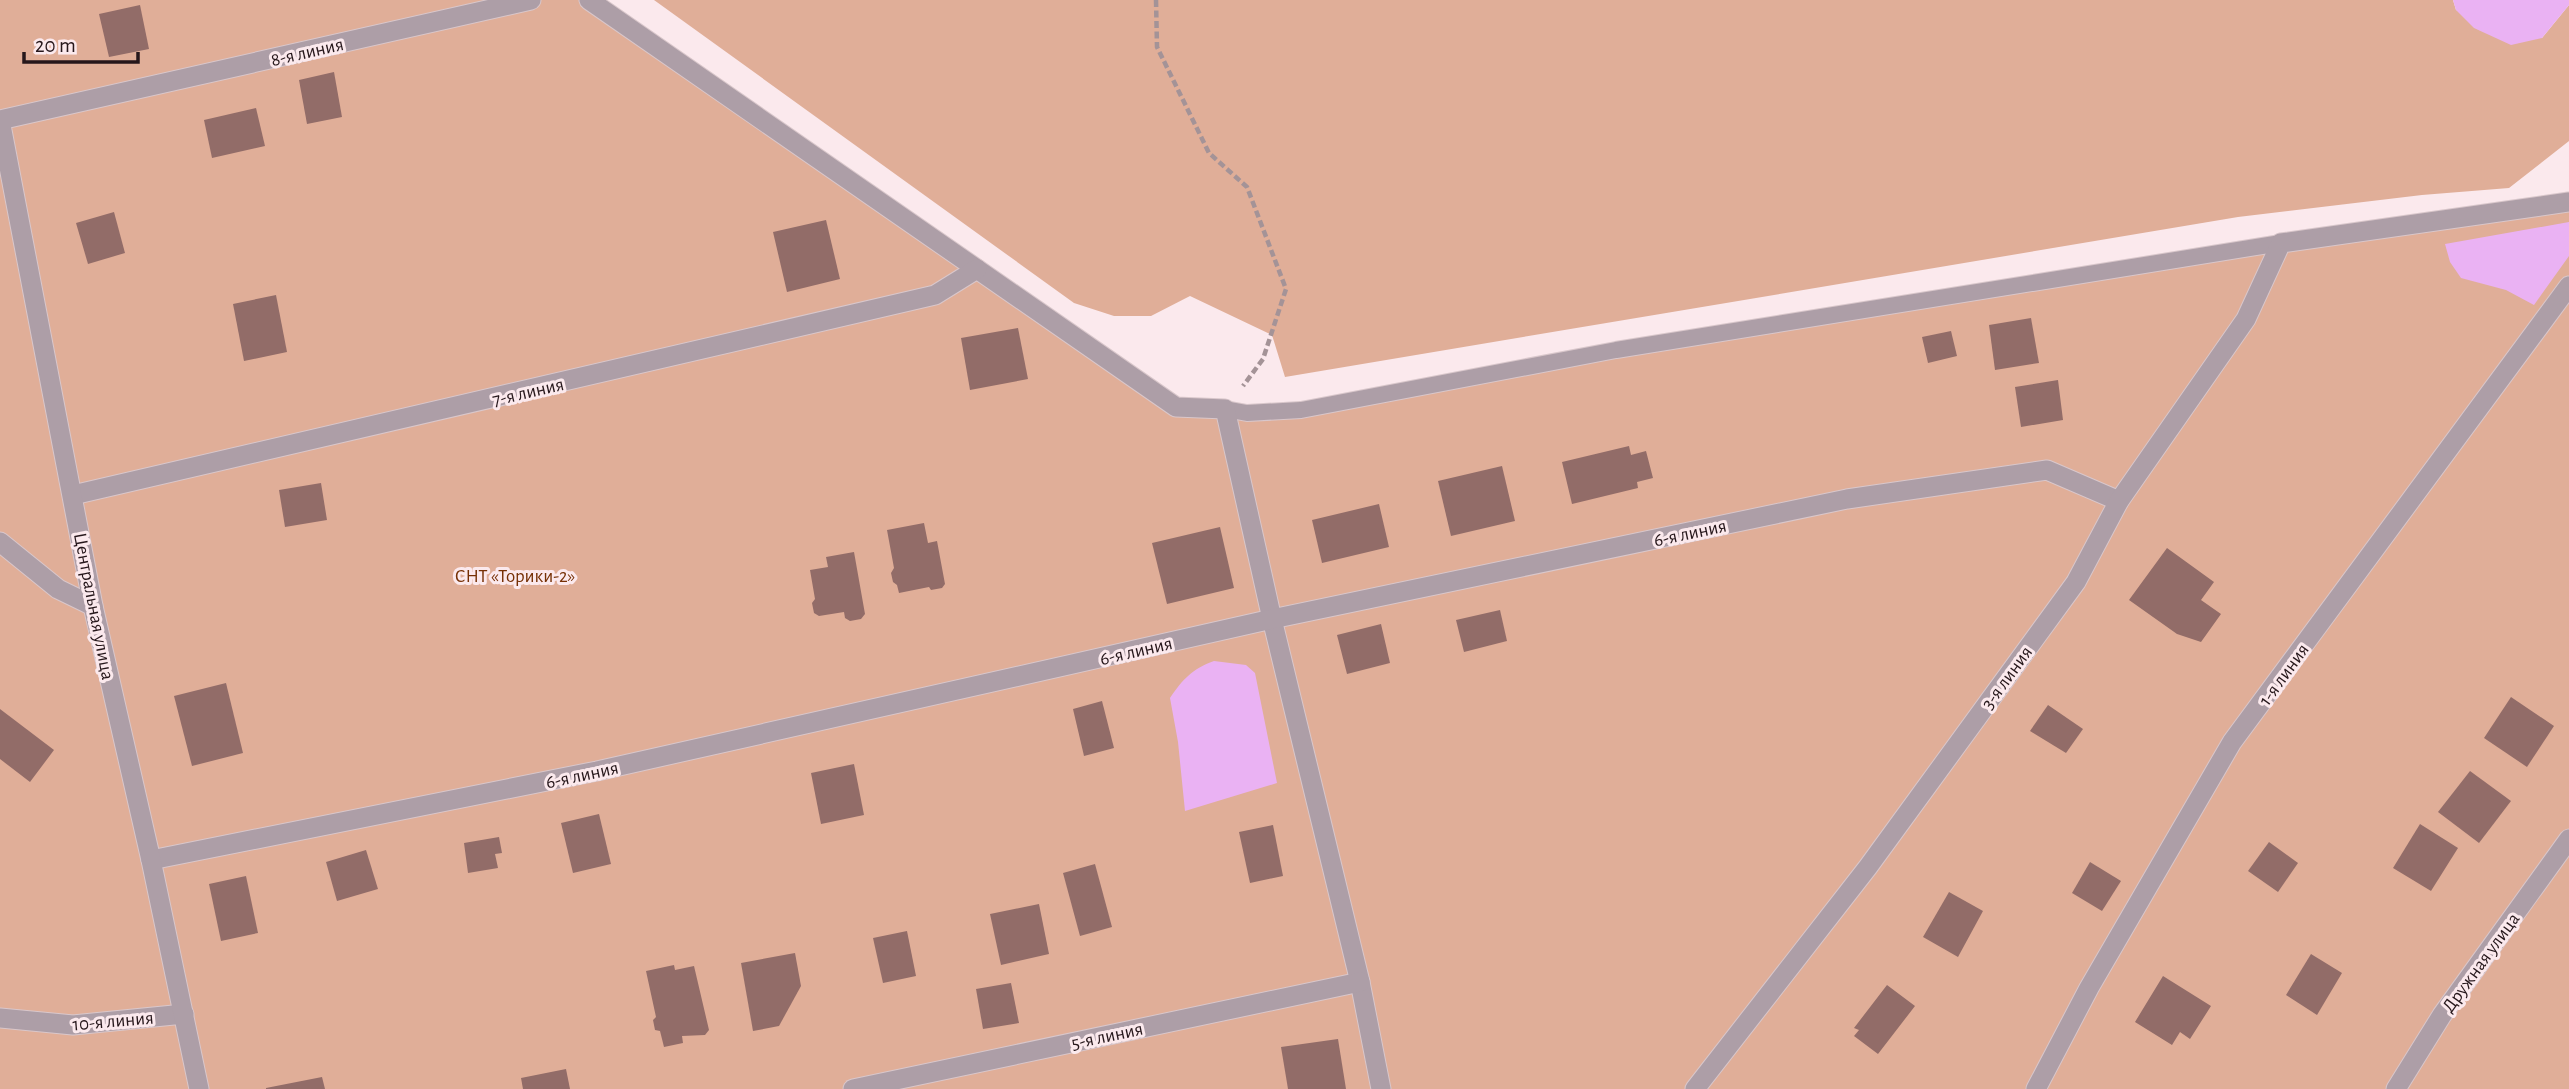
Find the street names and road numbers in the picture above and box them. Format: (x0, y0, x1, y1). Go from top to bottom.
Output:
street label: 8-я линия (269, 35, 345, 70)
street label: 7-я линия (491, 375, 566, 410)
street label: 6-я линия (1652, 516, 1728, 550)
street label: Центральная улица (70, 531, 117, 682)
street label: 6-я линия (1098, 634, 1174, 669)
street label: 1-я линия (2256, 640, 2313, 709)
street label: 3-я линия (1978, 643, 2036, 713)
street label: 6-я линия (544, 758, 620, 792)
street label: Дружная улица (2439, 909, 2524, 1016)
street label: 10-я линия (72, 1008, 155, 1035)
street label: 5-я линия (1070, 1020, 1145, 1053)

